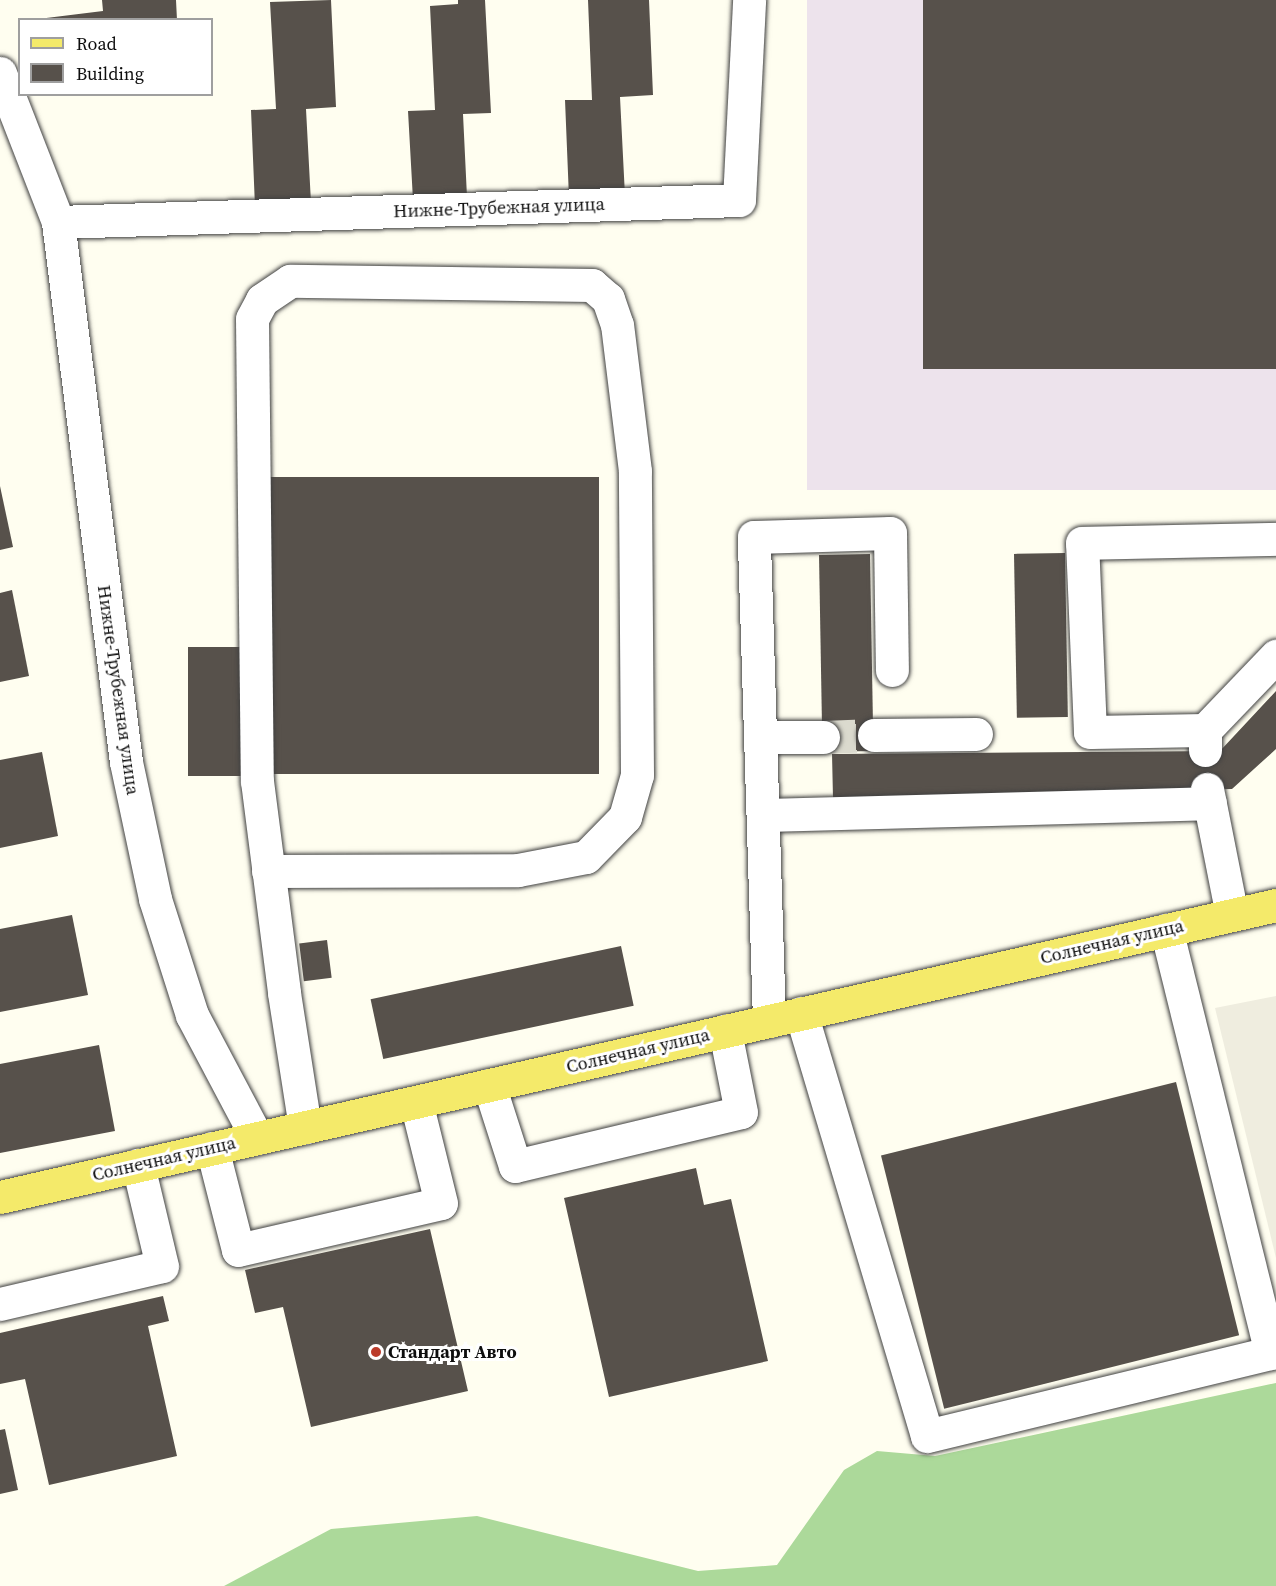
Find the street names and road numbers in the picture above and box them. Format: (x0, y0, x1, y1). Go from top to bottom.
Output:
street label: Нижне-Трубежная улица (393, 194, 605, 222)
street label: Нижне-Трубежная улица (93, 584, 143, 796)
street label: Солнечная улица (1038, 915, 1186, 969)
street label: Солнечная улица (564, 1024, 712, 1078)
street label: Солнечная улица (90, 1132, 238, 1186)

